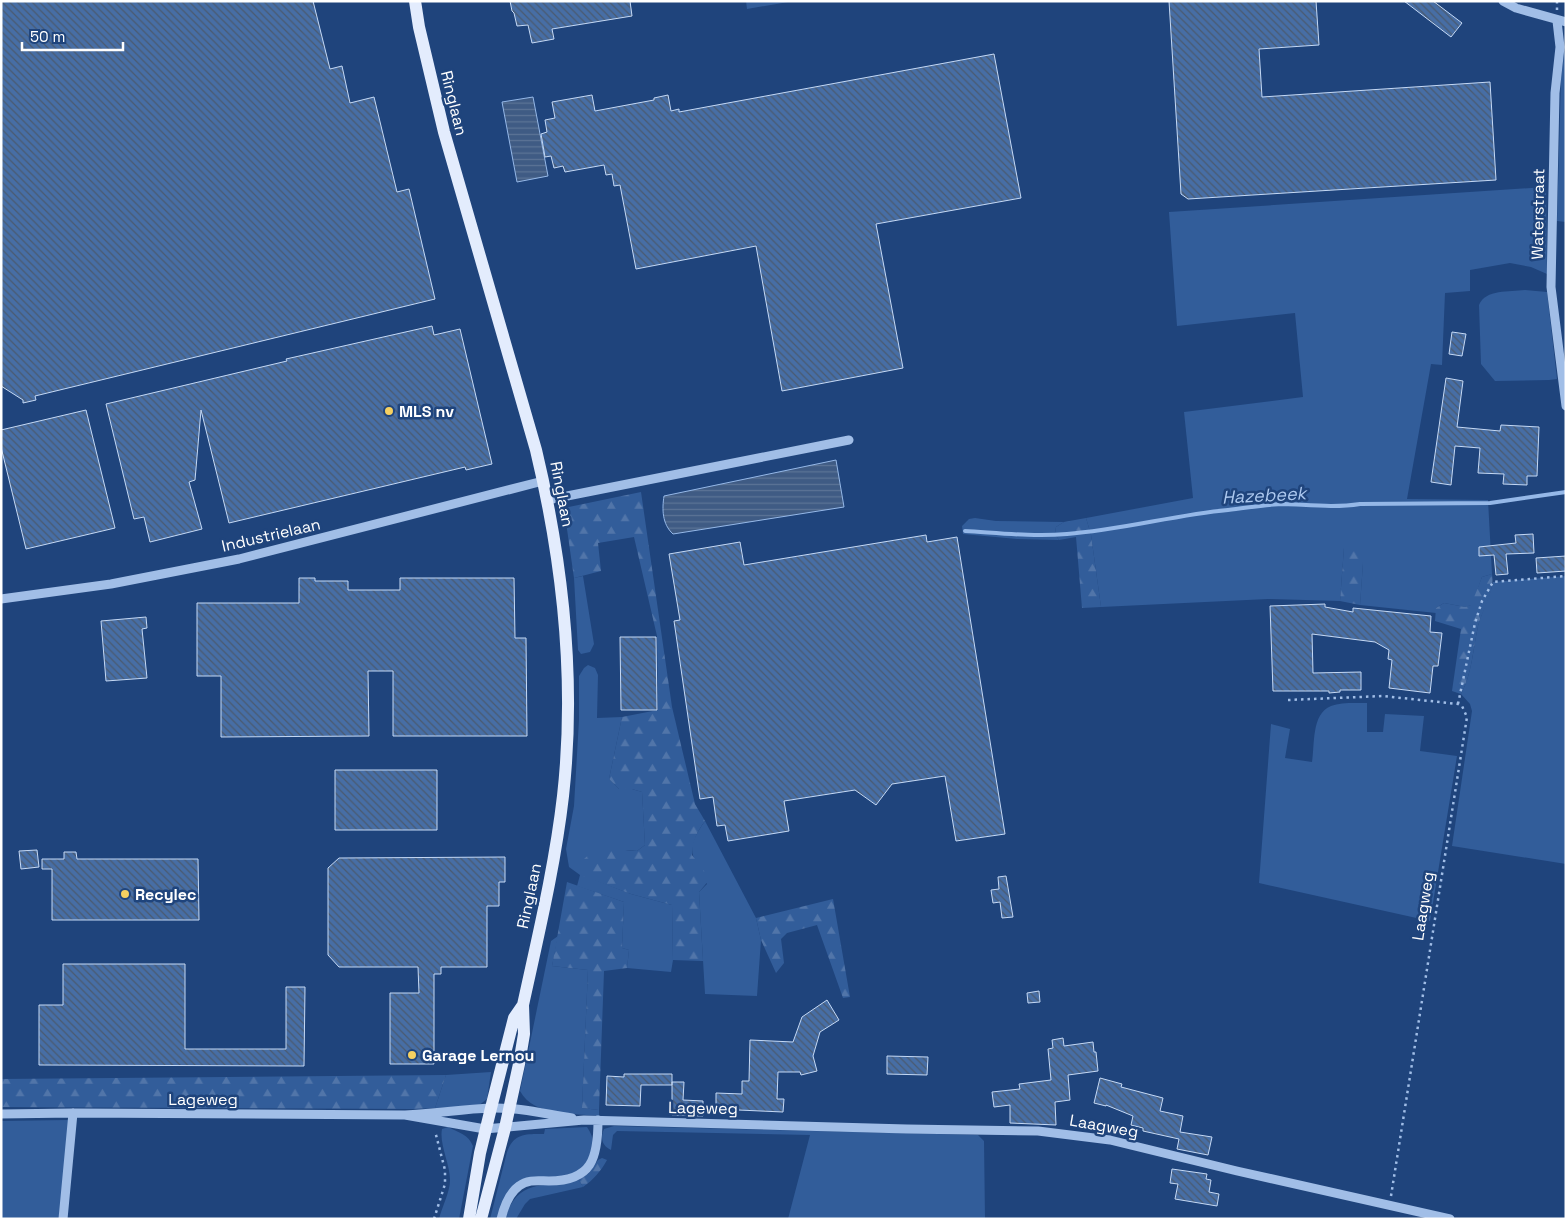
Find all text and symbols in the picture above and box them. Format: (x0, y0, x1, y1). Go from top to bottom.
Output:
scale bar (22, 20, 124, 52)
text: 50 m (30, 27, 65, 46)
street label: Ringlaan (436, 68, 472, 138)
street label: Waterstraat (1527, 168, 1549, 260)
place label: MLS nv (399, 401, 454, 422)
marker: MLS nv (383, 405, 395, 417)
street label: Ringlaan (545, 459, 579, 529)
water label: Hazebeek (1221, 481, 1309, 509)
street label: Industrielaan (219, 513, 323, 557)
street label: Ringlaan (512, 861, 546, 931)
street label: Laagweg (1407, 870, 1439, 942)
place label: Recylec (135, 884, 196, 905)
marker: Recylec (119, 888, 131, 900)
place label: Garage Lernou (422, 1045, 534, 1066)
marker: Garage Lernou (406, 1049, 418, 1061)
street label: Lageweg (168, 1089, 238, 1110)
street label: Lageweg (668, 1097, 738, 1119)
street label: Laagweg (1068, 1110, 1140, 1142)

